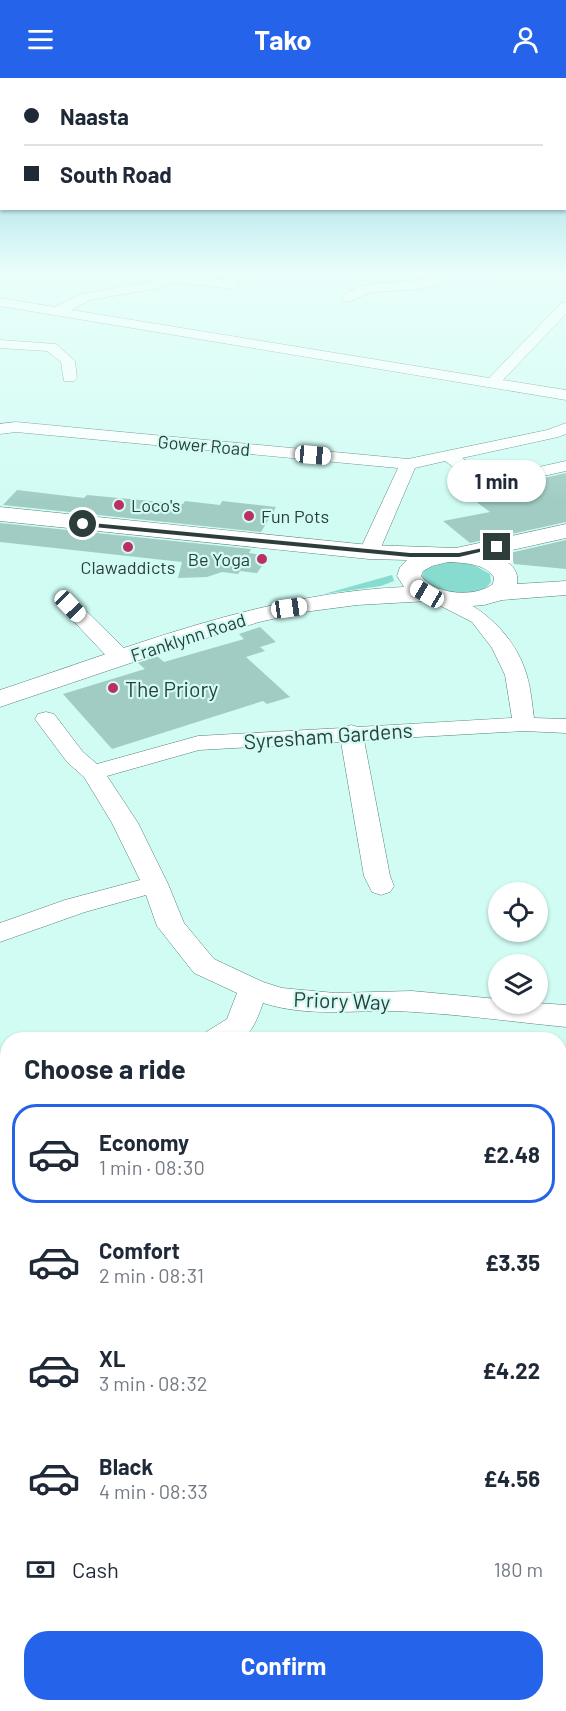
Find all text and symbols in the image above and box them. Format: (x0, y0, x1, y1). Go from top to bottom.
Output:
icon: menu (24, 23, 57, 56)
text: Tako (254, 23, 312, 55)
icon: person (509, 23, 542, 56)
text: Naasta (60, 103, 129, 129)
text: South Road (60, 161, 172, 187)
street label: Gower Road (157, 430, 251, 460)
car (294, 444, 332, 466)
callout: 1 min (448, 460, 546, 502)
text: 1 min (475, 469, 518, 493)
place label: Loco's (131, 494, 180, 516)
marker: Loco's (112, 498, 126, 512)
place label: Fun Pots (261, 505, 329, 527)
marker: Fun Pots (242, 509, 256, 523)
route start (69, 510, 96, 537)
route end (483, 533, 510, 560)
marker: Clawaddicts (121, 540, 135, 554)
place label: Be Yoga (188, 548, 250, 570)
marker: Be Yoga (255, 552, 269, 566)
place label: Clawaddicts (81, 556, 175, 578)
car (407, 577, 447, 611)
car (51, 587, 89, 625)
car (270, 597, 308, 619)
street label: Franklynn Road (128, 608, 248, 666)
place label: The Priory (125, 676, 219, 701)
marker: The Priory (106, 681, 120, 695)
street label: Syresham Gardens (243, 717, 413, 753)
map controls (488, 882, 548, 1014)
button: locate (488, 882, 548, 942)
button: layers (488, 954, 548, 1014)
street label: Priory Way (293, 986, 391, 1014)
text: Choose a ride (24, 1052, 186, 1084)
icon: car (27, 1127, 81, 1181)
text: Economy (99, 1129, 189, 1155)
text: £2.48 (483, 1141, 540, 1167)
text: 1 min · 08:30 (99, 1155, 205, 1179)
icon: car (27, 1235, 81, 1289)
text: Comfort (99, 1237, 180, 1263)
text: £3.35 (485, 1249, 540, 1275)
text: 2 min · 08:31 (99, 1263, 204, 1287)
icon: car (27, 1343, 81, 1397)
text: XL (99, 1345, 125, 1371)
text: £4.22 (483, 1357, 540, 1383)
text: 3 min · 08:32 (99, 1371, 207, 1395)
icon: car (27, 1451, 81, 1505)
text: Black (99, 1453, 153, 1479)
text: £4.56 (484, 1465, 540, 1491)
text: 4 min · 08:33 (99, 1479, 208, 1503)
icon: cash (24, 1553, 57, 1586)
text: Cash (72, 1556, 119, 1582)
text: 180 m (494, 1557, 543, 1581)
button: Confirm (24, 1631, 543, 1700)

